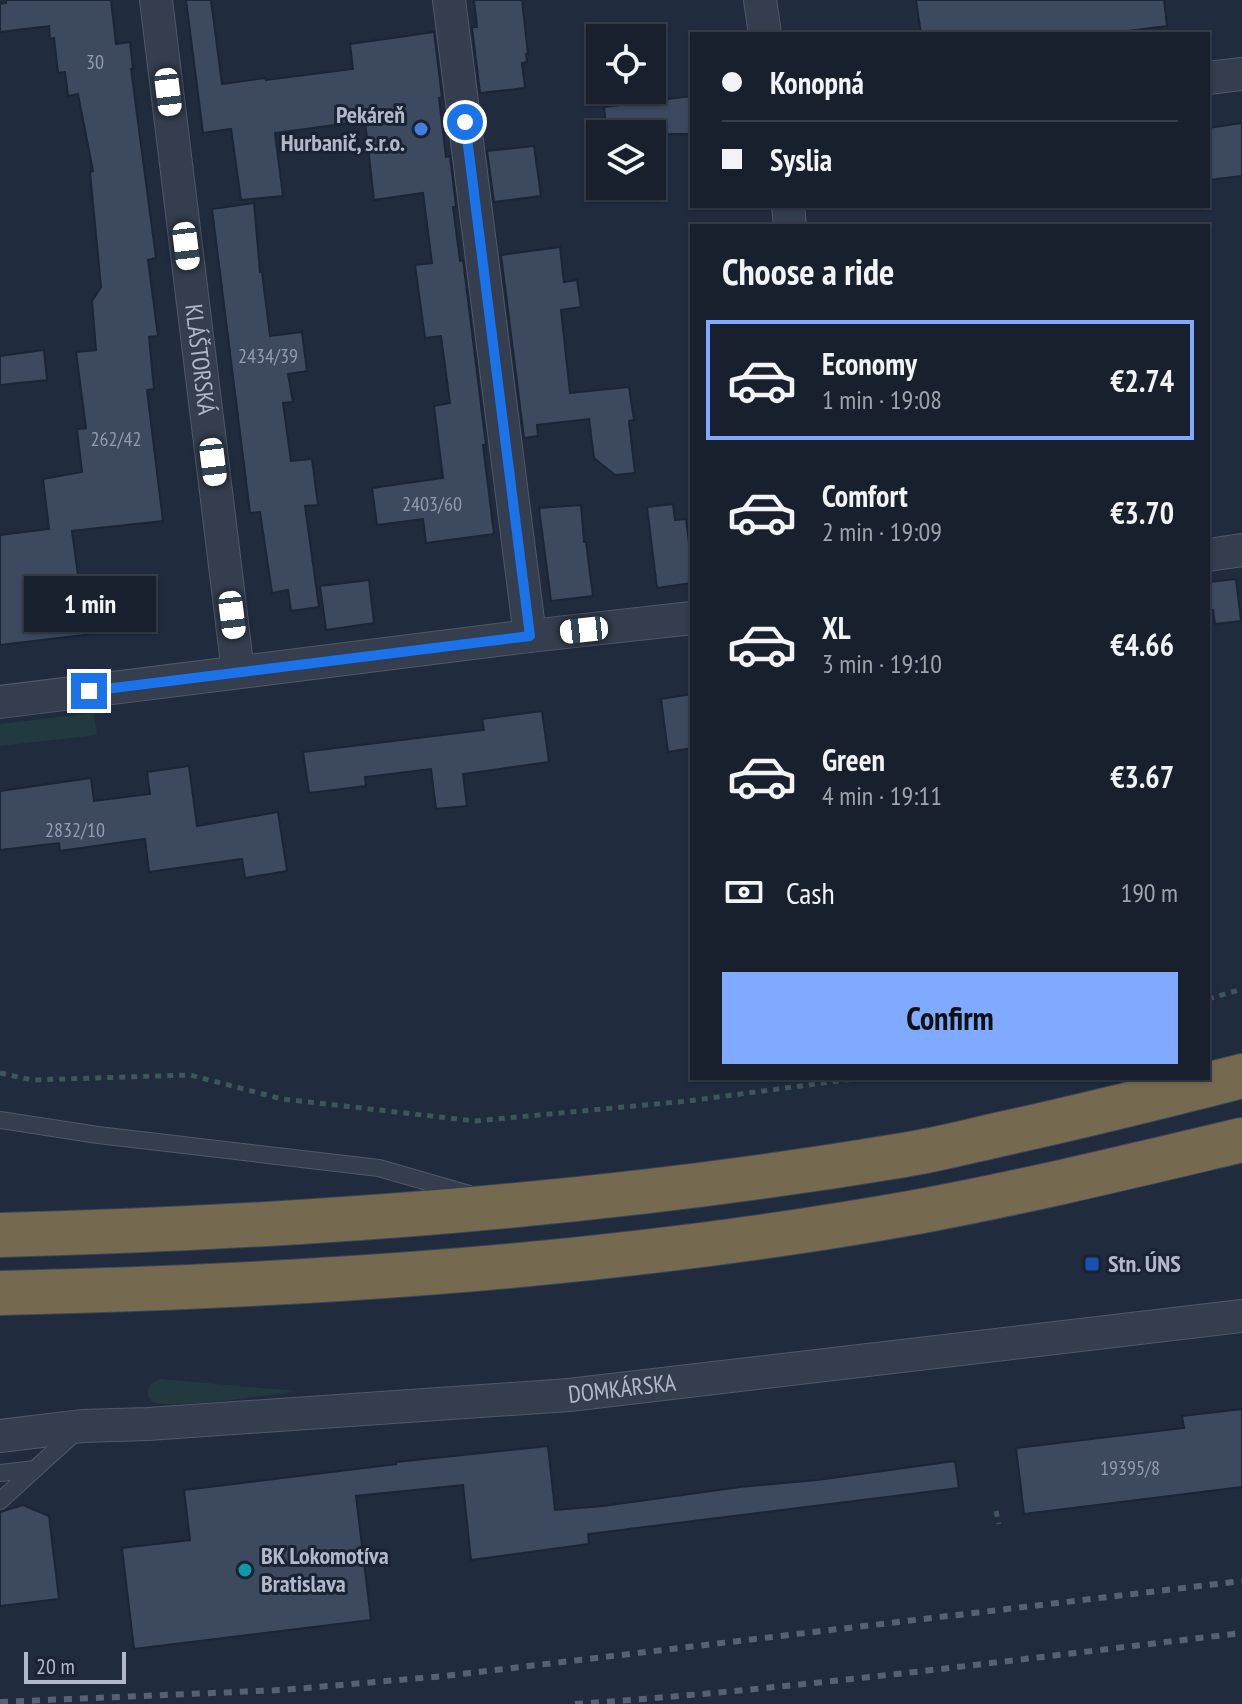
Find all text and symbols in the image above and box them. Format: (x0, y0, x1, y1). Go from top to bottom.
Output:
map controls (586, 24, 666, 200)
button: locate (586, 24, 666, 104)
house number: 30 (86, 49, 104, 75)
text: Konopná (770, 63, 864, 102)
car (153, 67, 183, 117)
place label: Pekáreň Hurbanič, s.r.o. (281, 99, 405, 158)
route start (447, 104, 483, 140)
marker: Pekáreň Hurbanič, s.r.o. (412, 120, 430, 138)
button: layers (586, 120, 666, 200)
text: Syslia (770, 140, 832, 179)
car (171, 221, 201, 271)
text: Choose a ride (722, 248, 894, 295)
street label: KLÁŠTORSKÁ (178, 302, 223, 417)
house number: 2434/39 (238, 343, 298, 369)
icon: car (726, 344, 798, 416)
text: Economy (822, 344, 917, 383)
text: €2.74 (1110, 361, 1174, 400)
text: 1 min · 19:08 (822, 383, 942, 416)
house number: 262/42 (91, 426, 141, 452)
car (198, 437, 228, 487)
icon: car (726, 476, 798, 548)
text: Comfort (822, 476, 908, 515)
house number: 2403/60 (402, 491, 462, 517)
text: €3.70 (1110, 493, 1174, 532)
text: 2 min · 19:09 (822, 515, 942, 548)
callout: 1 min (23, 575, 155, 631)
text: 1 min (64, 587, 116, 620)
car (217, 590, 247, 640)
icon: car (726, 608, 798, 680)
text: XL (822, 608, 851, 647)
car (559, 616, 609, 644)
text: €4.66 (1110, 625, 1174, 664)
text: 3 min · 19:10 (822, 647, 942, 680)
route end (71, 673, 107, 709)
icon: car (726, 740, 798, 812)
text: Green (822, 740, 885, 779)
text: €3.67 (1110, 757, 1174, 796)
text: 4 min · 19:11 (822, 779, 942, 812)
house number: 2832/10 (45, 817, 105, 843)
icon: cash (722, 870, 766, 914)
text: Cash (786, 873, 835, 912)
text: 190 m (1120, 876, 1178, 909)
button: Confirm (722, 972, 1178, 1064)
place label: Stn. ÚNS (1108, 1248, 1181, 1279)
marker: Stn. ÚNS (1083, 1255, 1101, 1273)
street label: DOMKÁRSKA (566, 1367, 678, 1410)
house number: 19395/8 (1100, 1455, 1160, 1481)
place label: BK Lokomotíva Bratislava (261, 1540, 389, 1599)
marker: BK Lokomotíva Bratislava (236, 1561, 254, 1579)
scale bar (24, 1648, 126, 1684)
text: 20 m (36, 1652, 75, 1680)

